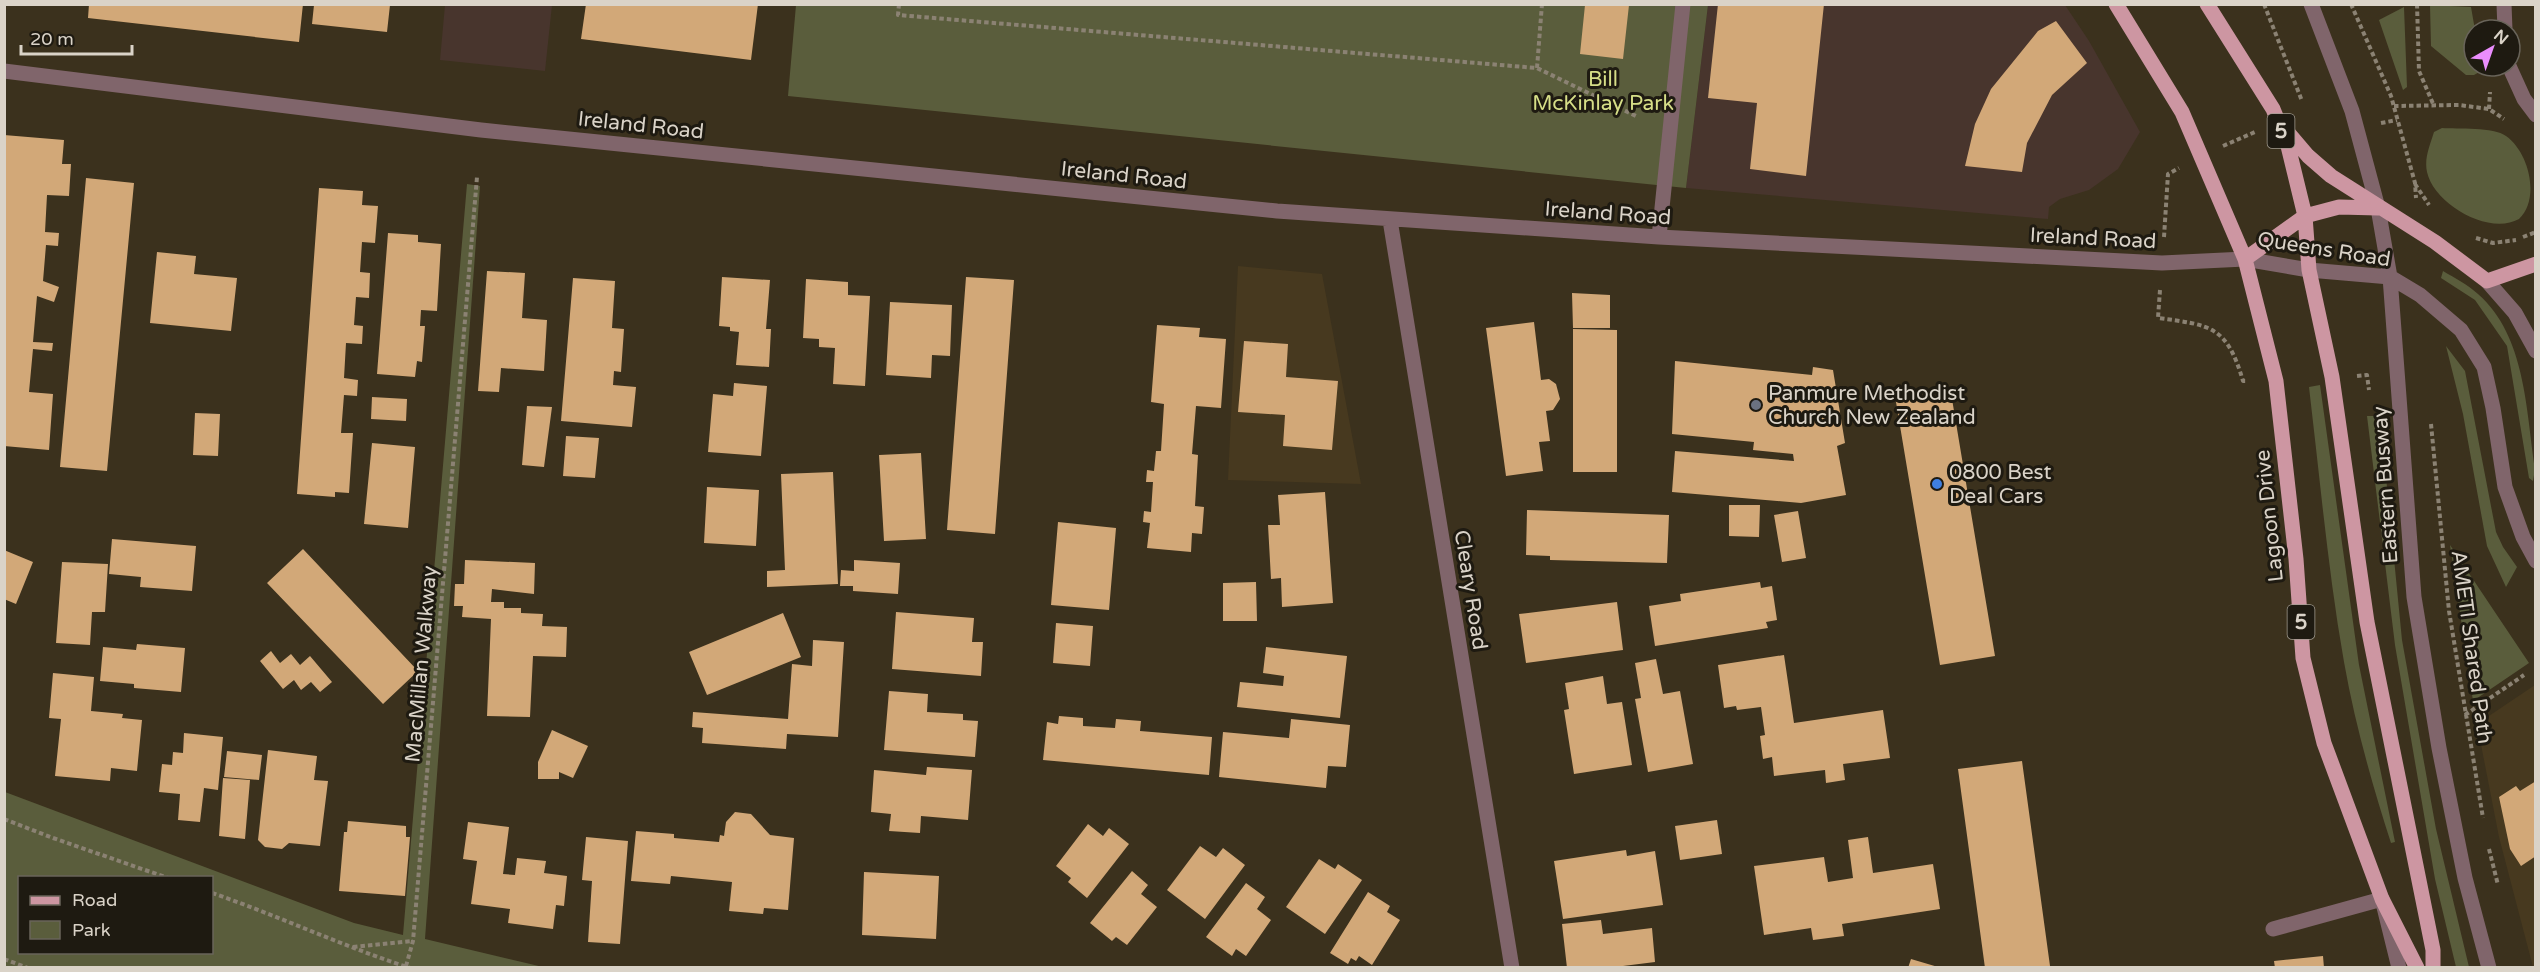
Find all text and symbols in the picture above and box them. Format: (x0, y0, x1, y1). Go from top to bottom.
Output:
scale bar (21, 18, 132, 56)
north arrow (2462, 18, 2522, 78)
text: N (2490, 25, 2512, 49)
text: 20 m (30, 28, 74, 50)
park label: Bill McKinlay Park (1532, 67, 1674, 116)
street label: Ireland Road (577, 106, 705, 145)
road number: 5 (2268, 114, 2294, 148)
street label: Ireland Road (1060, 156, 1188, 195)
street label: Ireland Road (1544, 197, 1672, 230)
street label: Ireland Road (2029, 223, 2157, 254)
street label: Queens Road (2256, 227, 2392, 272)
place label: Panmure Methodist Church New Zealand (1768, 381, 1976, 430)
marker: Panmure Methodist Church New Zealand (1749, 398, 1763, 412)
street label: Eastern Busway (2368, 405, 2403, 564)
street label: Lagoon Drive (2250, 449, 2289, 583)
place label: 0800 Best Deal Cars (1949, 460, 2052, 509)
marker: 0800 Best Deal Cars (1930, 477, 1944, 491)
street label: Cleary Road (1449, 528, 1492, 652)
street label: AMETI Shared Path (2446, 549, 2497, 745)
street label: MacMillan Walkway (400, 565, 443, 763)
road number: 5 (2288, 605, 2314, 639)
legend (18, 876, 213, 954)
text: Road (72, 889, 117, 911)
text: Park (72, 919, 111, 941)

